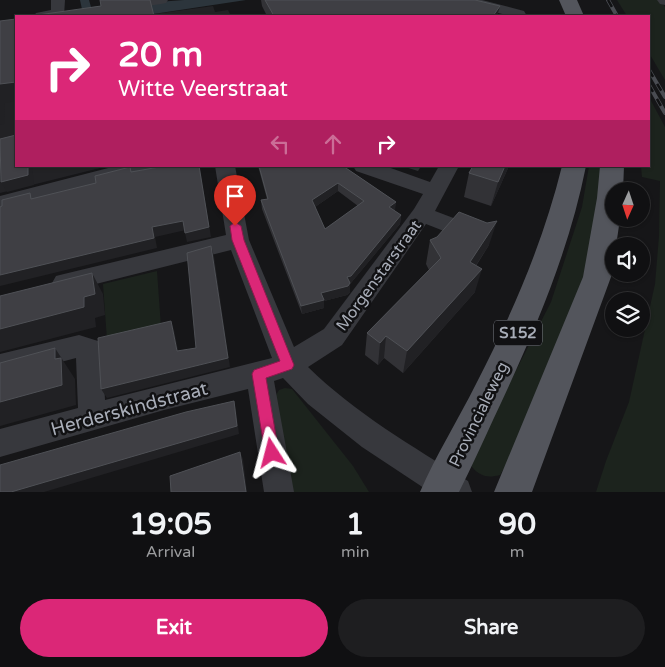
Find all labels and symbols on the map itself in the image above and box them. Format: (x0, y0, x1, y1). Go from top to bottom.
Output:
pin (214, 175, 256, 226)
north arrow (605, 182, 650, 228)
street label: Morgenstarstraat (332, 216, 426, 335)
road number: S152 (494, 320, 542, 346)
street label: Provincialeweg (445, 359, 513, 470)
street label: Herderskindstraat (48, 377, 210, 441)
position arrow (245, 426, 297, 478)

